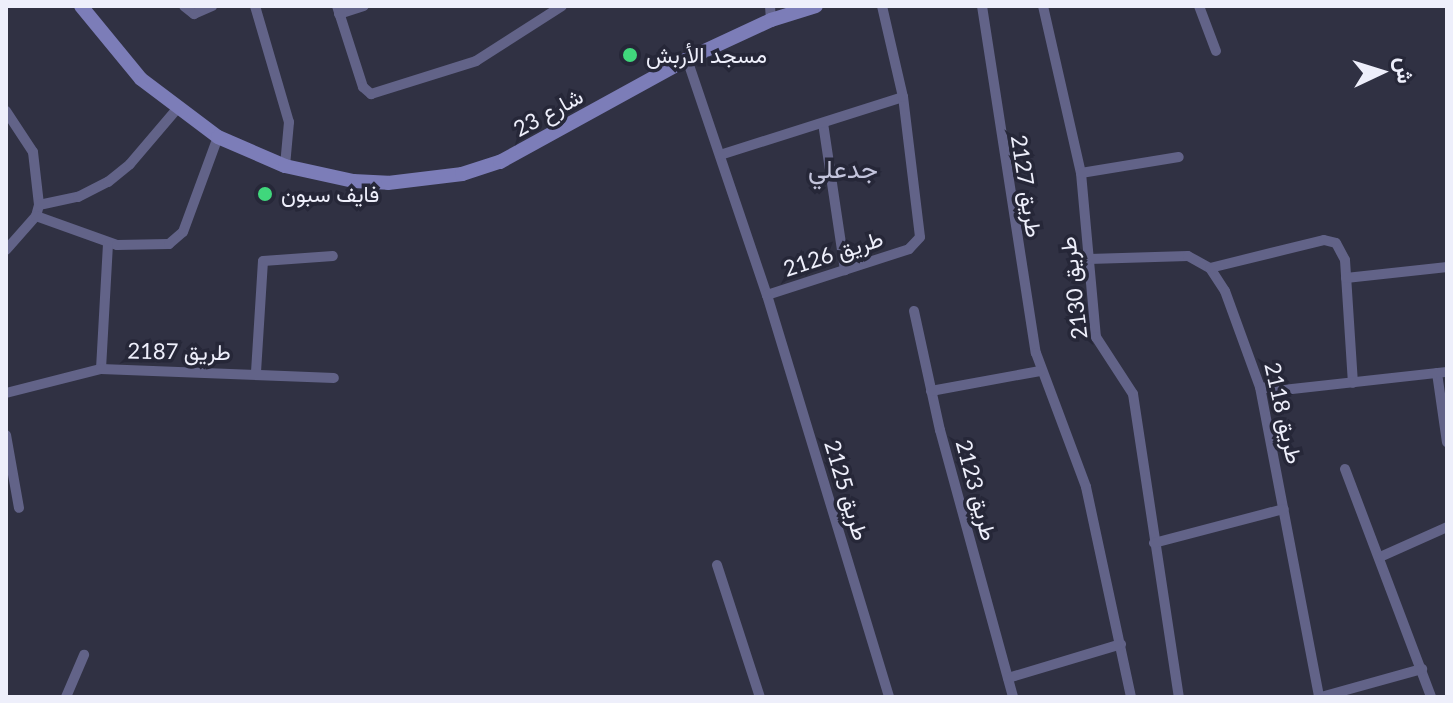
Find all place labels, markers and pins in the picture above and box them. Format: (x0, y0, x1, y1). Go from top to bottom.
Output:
place label: مسجد الأربش (646, 42, 767, 68)
marker: مسجد الأربش (621, 46, 639, 64)
place label: فايف سبون (281, 181, 379, 207)
marker: فايف سبون (256, 185, 274, 203)

